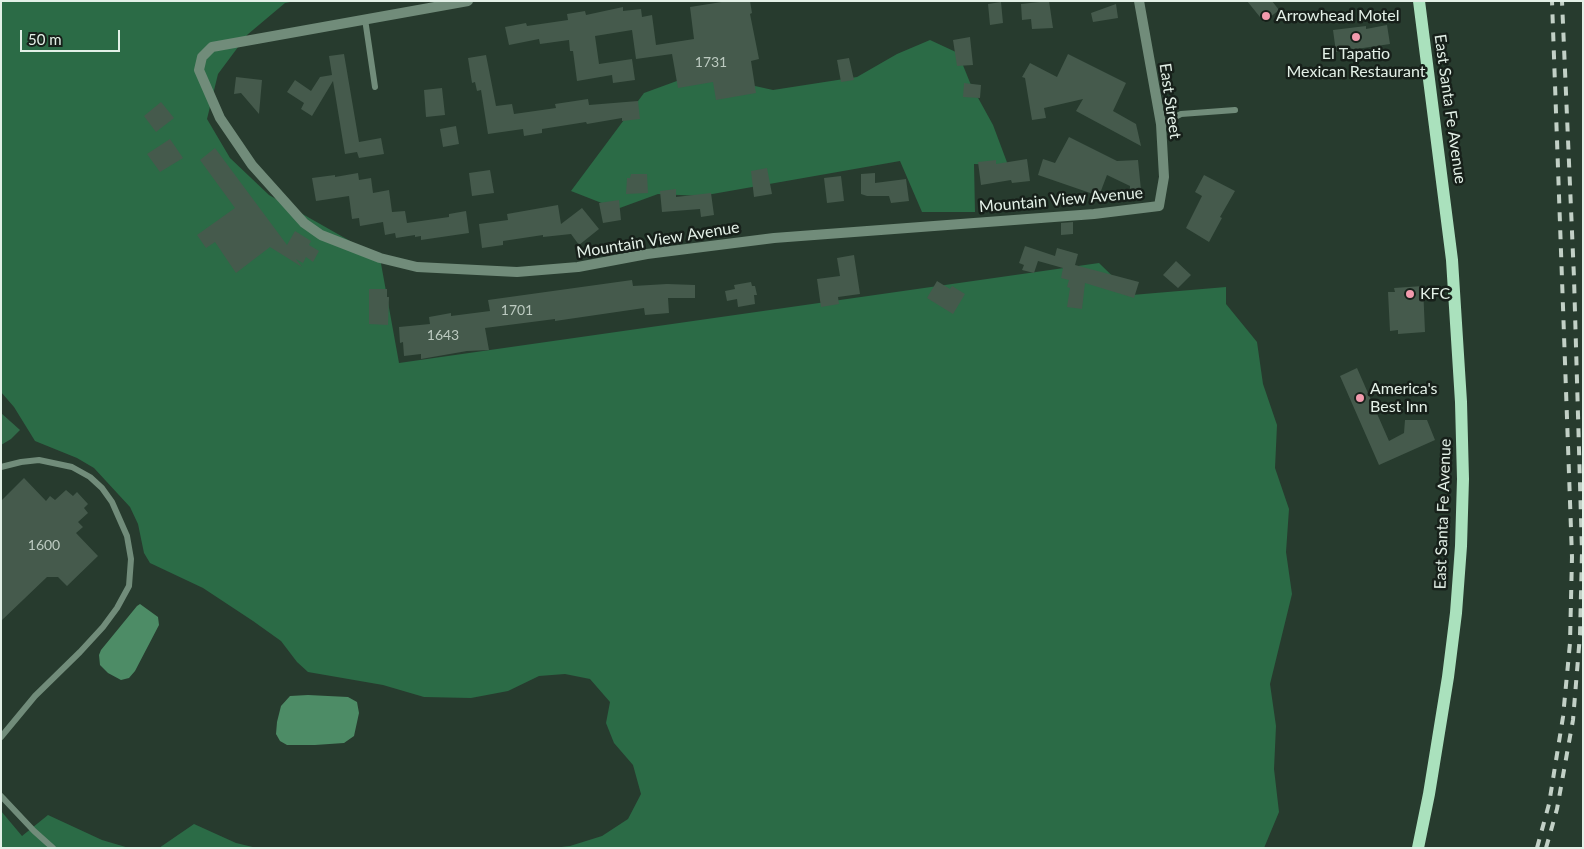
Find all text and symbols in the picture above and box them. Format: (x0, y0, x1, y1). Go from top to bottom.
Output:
place label: Arrowhead Motel (1276, 6, 1399, 26)
marker: Arrowhead Motel (1260, 10, 1272, 22)
scale bar (22, 20, 122, 52)
text: 50 m (28, 30, 62, 48)
marker: El Tapatio Mexican Restaurant (1350, 31, 1362, 43)
street label: East Santa Fe Avenue (1430, 33, 1470, 185)
place label: El Tapatio Mexican Restaurant (1286, 44, 1426, 82)
house number: 1731 (695, 54, 727, 70)
street label: East Street (1155, 62, 1185, 140)
street label: Mountain View Avenue (978, 183, 1144, 217)
street label: Mountain View Avenue (575, 218, 741, 262)
place label: KFC (1420, 284, 1450, 304)
marker: KFC (1404, 288, 1416, 300)
house number: 1701 (501, 302, 533, 318)
house number: 1643 (427, 327, 459, 343)
place label: America's Best Inn (1370, 379, 1438, 417)
marker: America's Best Inn (1354, 392, 1366, 404)
street label: East Santa Fe Avenue (1431, 438, 1455, 590)
house number: 1600 (28, 537, 60, 553)

